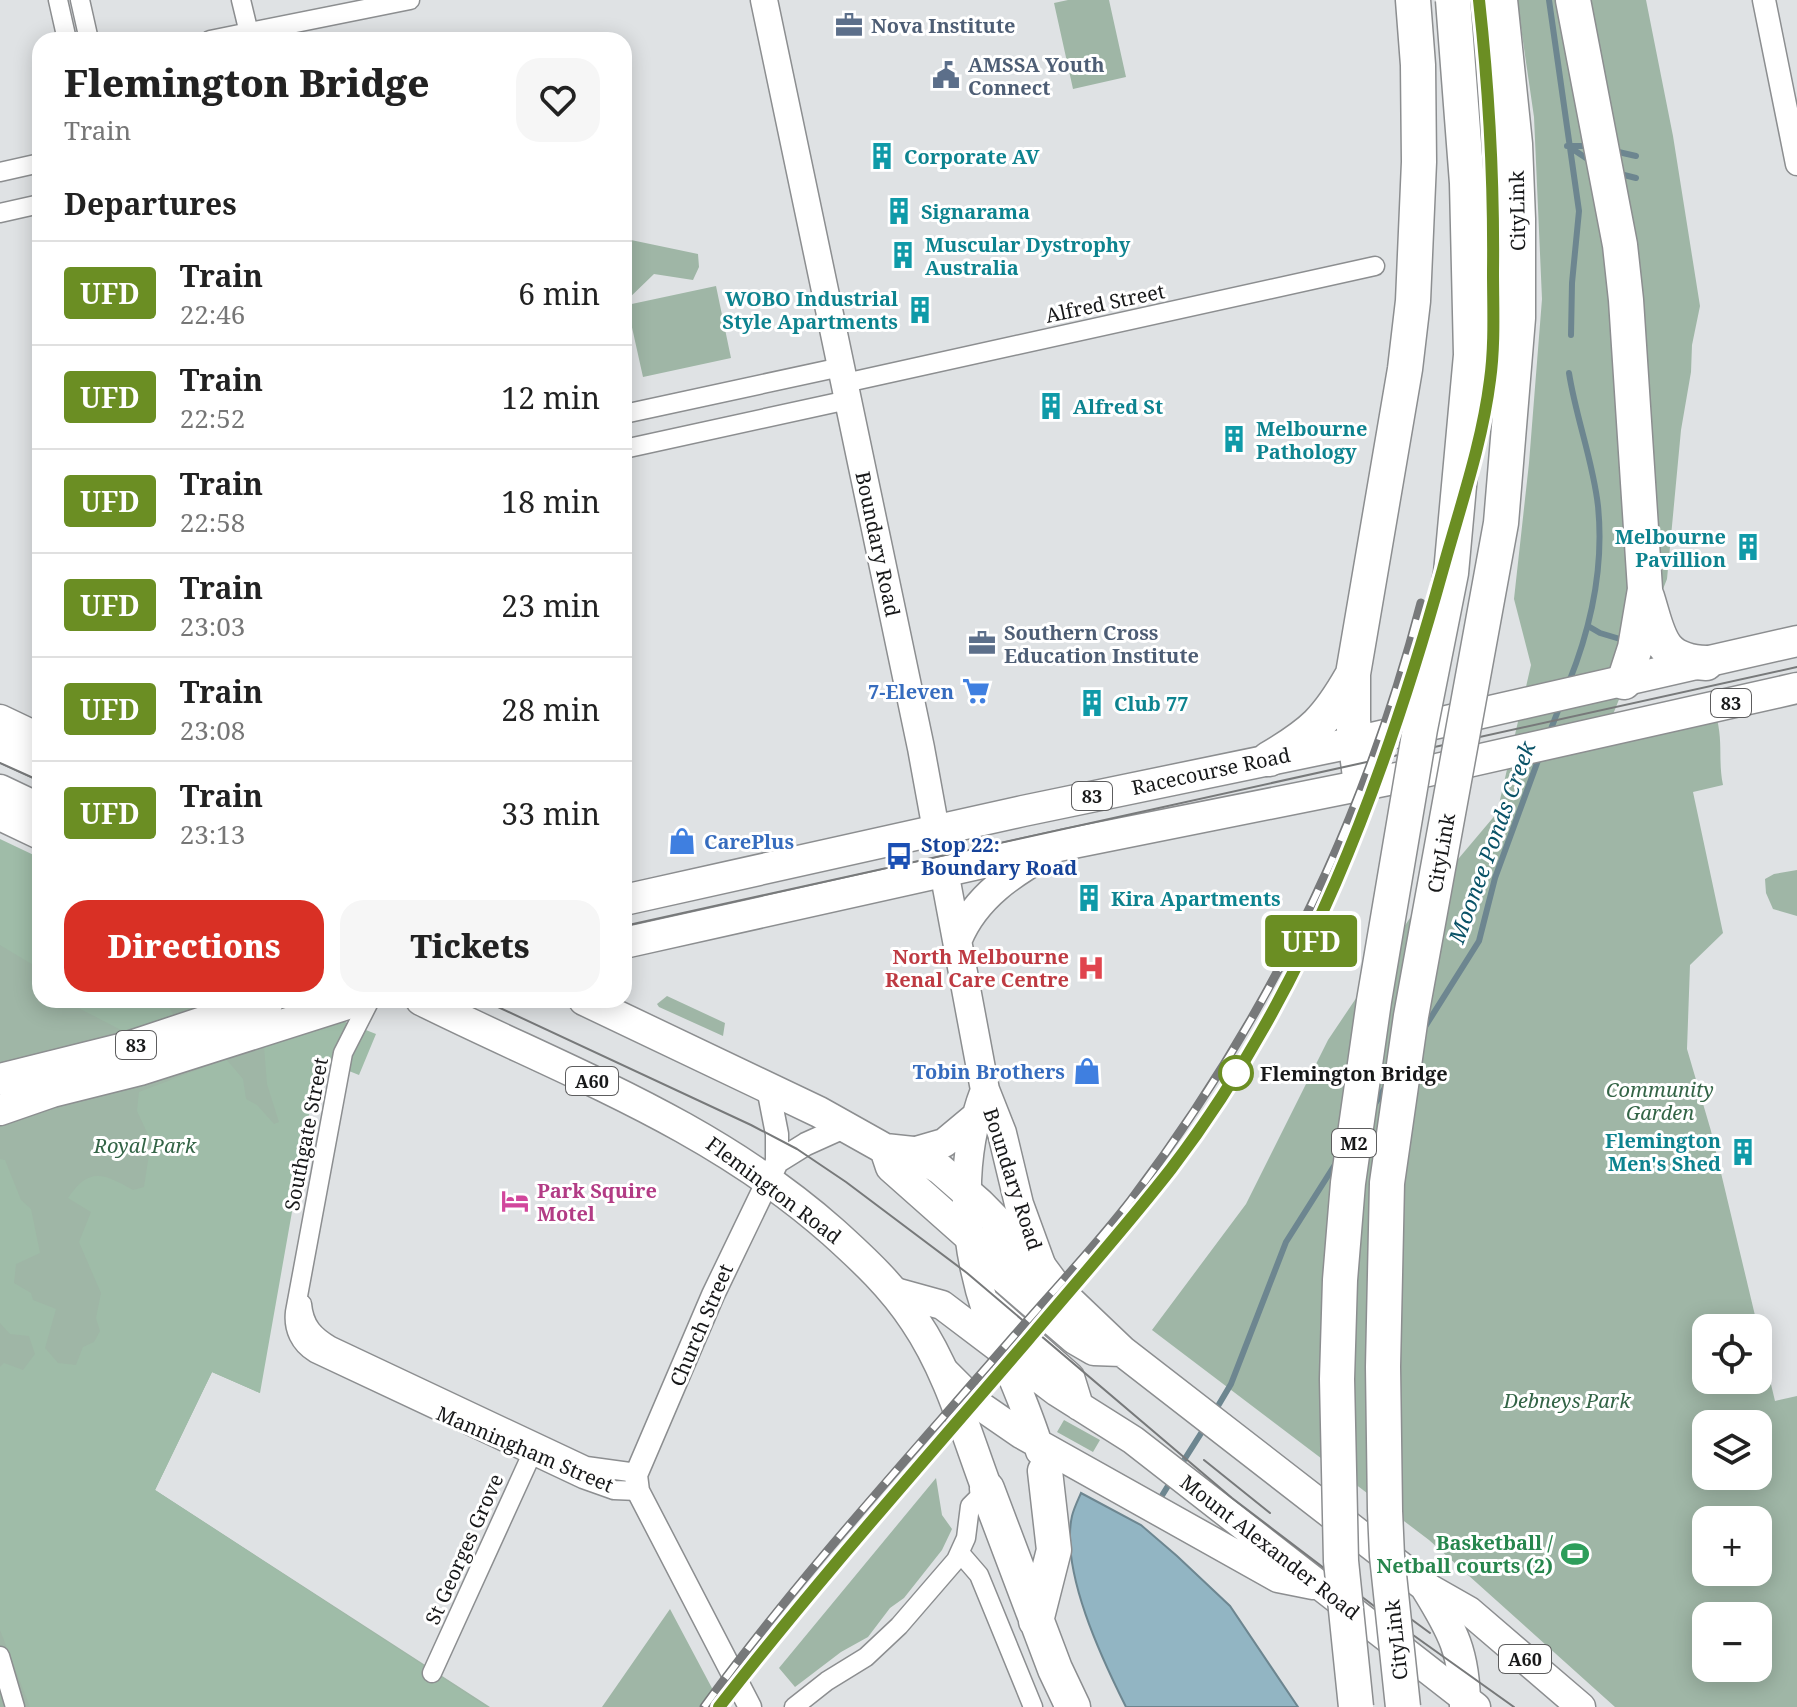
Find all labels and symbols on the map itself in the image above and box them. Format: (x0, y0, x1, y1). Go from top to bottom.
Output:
office icon: Nova Institute (834, 10, 864, 40)
place label: Nova Institute (871, 12, 1015, 39)
place label: AMSSA Youth Connect (968, 51, 1105, 101)
public building icon: AMSSA Youth Connect (931, 60, 961, 90)
building icon: Corporate AV (867, 141, 897, 171)
place label: Corporate AV (904, 143, 1040, 170)
street label: CityLink (1503, 170, 1531, 251)
building icon: Signarama (884, 196, 914, 226)
place label: Signarama (921, 198, 1030, 225)
place label: Muscular Dystrophy Australia (925, 231, 1131, 281)
building icon: Muscular Dystrophy Australia (888, 240, 918, 270)
street label: Alfred Street (1043, 277, 1167, 329)
place label: WOBO Industrial Style Apartments (722, 285, 898, 335)
building icon: WOBO Industrial Style Apartments (905, 295, 935, 325)
building icon: Alfred St (1036, 391, 1066, 421)
place label: Alfred St (1073, 393, 1163, 420)
place label: Melbourne Pathology (1256, 415, 1367, 465)
building icon: Melbourne Pathology (1219, 424, 1249, 454)
street label: Boundary Road (849, 469, 907, 619)
place label: Melbourne Pavillion (1615, 523, 1726, 573)
building icon: Melbourne Pavillion (1733, 532, 1763, 562)
place label: Southern Cross Education Institute (1004, 619, 1199, 669)
office icon: Southern Cross Education Institute (967, 628, 997, 658)
supermarket icon: 7-Eleven (961, 676, 991, 706)
place label: 7-Eleven (868, 678, 954, 705)
building icon: Club 77 (1077, 688, 1107, 718)
road number: 83 (1711, 689, 1751, 717)
place label: Club 77 (1114, 690, 1189, 717)
water label: Moonee Ponds Creek (1440, 736, 1542, 948)
street label: Racecourse Road (1129, 741, 1293, 801)
road number: 83 (1072, 782, 1112, 810)
street label: CityLink (1421, 811, 1461, 895)
shop icon: CarePlus (667, 826, 697, 856)
place label: CarePlus (704, 828, 794, 855)
place label: Stop 22: Boundary Road (921, 831, 1077, 881)
bus stop icon: Stop 22: Boundary Road (884, 841, 914, 871)
building icon: Kira Apartments (1074, 883, 1104, 913)
place label: Kira Apartments (1111, 885, 1281, 912)
line badge: UFD (1265, 915, 1357, 967)
place label: North Melbourne Renal Care Centre (885, 943, 1069, 993)
hospital icon: North Melbourne Renal Care Centre (1076, 953, 1106, 983)
road number: 83 (116, 1031, 156, 1059)
street label: Southgate Street (278, 1055, 334, 1213)
shop icon: Tobin Brothers (1072, 1056, 1102, 1086)
marker: Flemington Bridge (1219, 1056, 1253, 1090)
place label: Tobin Brothers (913, 1058, 1065, 1085)
place label: Flemington Bridge (1260, 1060, 1448, 1087)
road number: A60 (566, 1067, 618, 1095)
park label: Community Garden (1606, 1076, 1714, 1126)
street label: Boundary Road (977, 1105, 1049, 1253)
place label: Flemington Men's Shed (1605, 1127, 1721, 1177)
road number: M2 (1332, 1129, 1376, 1157)
street label: Flemington Road (701, 1130, 847, 1250)
park label: Royal Park (93, 1132, 197, 1159)
building icon: Flemington Men's Shed (1728, 1137, 1758, 1167)
place label: Park Squire Motel (537, 1177, 657, 1227)
hotel icon: Park Squire Motel (500, 1186, 530, 1216)
street label: Church Street (663, 1260, 739, 1390)
park label: Debneys Park (1502, 1387, 1631, 1414)
street label: Manningham Street (432, 1400, 618, 1498)
street label: Mount Alexander Road (1175, 1468, 1365, 1626)
street label: St Georges Grove (419, 1469, 509, 1629)
place label: Basketball / Netball courts (2) (1377, 1529, 1553, 1579)
sports icon: Basketball / Netball courts (2) (1560, 1539, 1590, 1569)
street label: CityLink (1378, 1598, 1414, 1681)
road number: A60 (1499, 1645, 1551, 1673)

